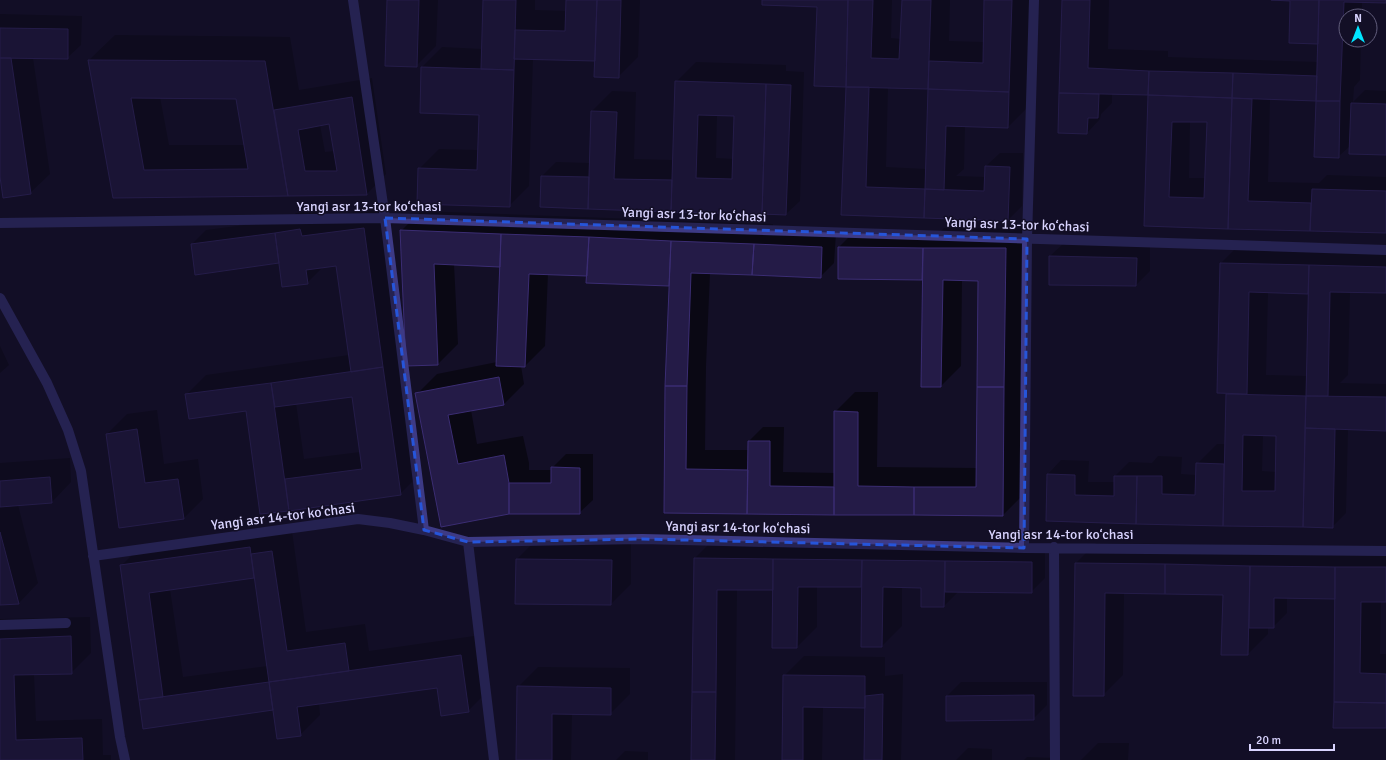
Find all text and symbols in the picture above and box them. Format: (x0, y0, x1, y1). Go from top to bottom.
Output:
north arrow (1338, 8, 1378, 48)
text: N (1354, 12, 1362, 25)
street label: Yangi asr 13-tor koʻchasi (297, 198, 441, 215)
street label: Yangi asr 13-tor koʻchasi (621, 203, 767, 226)
street label: Yangi asr 13-tor koʻchasi (944, 213, 1090, 236)
street label: Yangi asr 14-tor koʻchasi (210, 499, 356, 534)
street label: Yangi asr 14-tor koʻchasi (665, 518, 811, 537)
street label: Yangi asr 14-tor koʻchasi (989, 526, 1133, 543)
scale bar (1250, 726, 1334, 752)
text: 20 m (1256, 733, 1281, 748)

